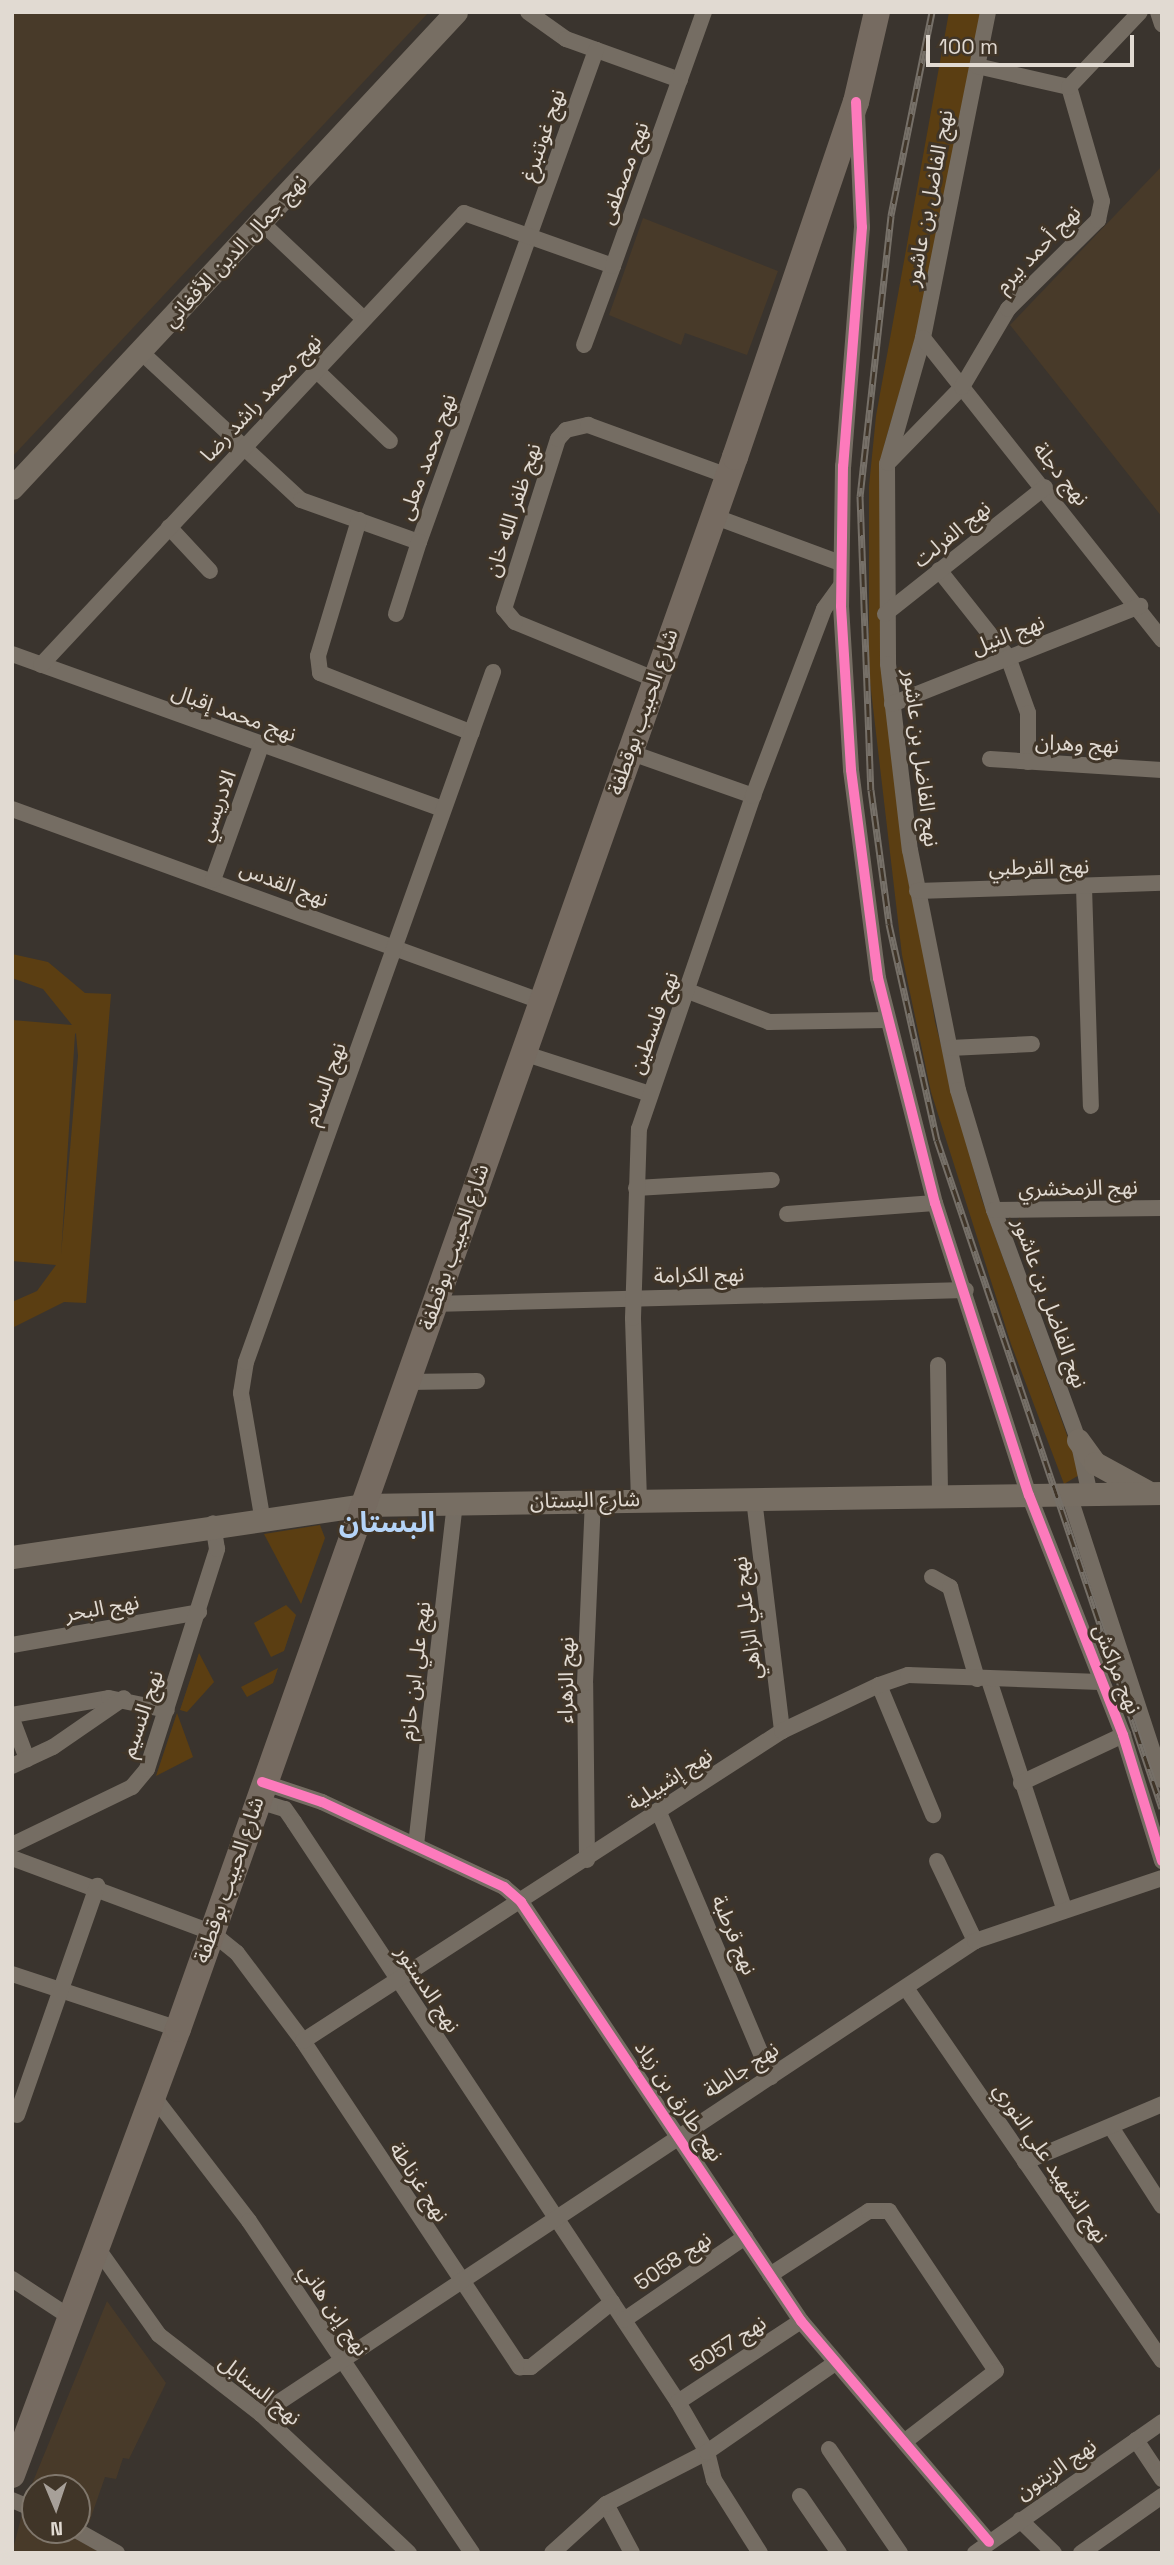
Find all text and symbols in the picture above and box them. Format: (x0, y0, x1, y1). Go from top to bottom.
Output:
scale bar (929, 21, 1137, 65)
text: 100 m (939, 33, 998, 60)
street label: نهج غوتنبرغ (516, 86, 570, 184)
street label: نهج الفاضل بن عاشور (900, 108, 958, 288)
street label: نهج مصطفى (594, 118, 654, 228)
street label: نهج جمال الدين الأفغاني (158, 170, 312, 332)
street label: نهج أحمد بيرم (990, 200, 1086, 298)
street label: نهج محمد راشد رضا (195, 329, 327, 467)
street label: نهج محمد معلى (393, 391, 461, 523)
street label: نهج دجلة (1028, 437, 1094, 511)
street label: نهج ظفر الله خان (480, 440, 546, 580)
street label: نهج الفرلت (908, 495, 996, 573)
street label: نهج النيل (968, 610, 1048, 660)
street label: شارع الحبيب بوقطفة (603, 626, 683, 798)
street label: نهج الفاضل بن عاشور (898, 668, 944, 848)
street label: نهج محمد إقبال (168, 679, 300, 747)
street label: نهج وهران (1034, 729, 1120, 759)
street label: الادريسي (193, 767, 241, 845)
street label: نهج القرطبي (988, 854, 1090, 880)
street label: نهج القدس (236, 856, 332, 912)
street label: نهج فلسطين (624, 968, 684, 1078)
street label: نهج السلام (298, 1039, 352, 1129)
street label: شارع الحبيب بوقطفة (414, 1161, 494, 1333)
street label: نهج الزمخشري (1018, 1174, 1138, 1202)
street label: نهج الفاضل بن عاشور (1008, 1215, 1092, 1391)
street label: نهج الكرامة (654, 1262, 744, 1288)
street label: شارع البستان (530, 1486, 640, 1514)
district label: البستان (339, 1505, 435, 1539)
street label: نهج علي الزاهي (727, 1555, 767, 1681)
street label: نهج البحر (63, 1589, 141, 1627)
street label: نهج علي ابن حازم (394, 1600, 436, 1742)
street label: نهج مراكش (1088, 1620, 1146, 1718)
street label: نهج الزهراء (553, 1636, 579, 1724)
street label: نهج النسيم (115, 1667, 169, 1761)
street label: نهج إشبيلية (623, 1742, 717, 1816)
street label: شارع الحبيب بوقطفة (189, 1794, 269, 1966)
street label: نهج قرطبة (706, 1891, 762, 1979)
street label: نهج الدستور (391, 1941, 465, 2037)
street label: نهج طارق بن زياد (629, 2036, 729, 2166)
street label: نهج جالطة (699, 2036, 783, 2104)
street label: نهج الشهيد علي النوري (988, 2078, 1114, 2248)
street label: نهج غرناطة (384, 2138, 454, 2226)
street label: نهج 5058 (630, 2226, 716, 2296)
street label: نهج إبن هاني (294, 2259, 374, 2361)
street label: نهج 5057 (685, 2310, 771, 2378)
street label: نهج السنابل (214, 2349, 306, 2431)
street label: نهج الزيتون (1011, 2433, 1101, 2505)
north arrow (21, 2474, 91, 2544)
text: N (50, 2516, 63, 2541)

